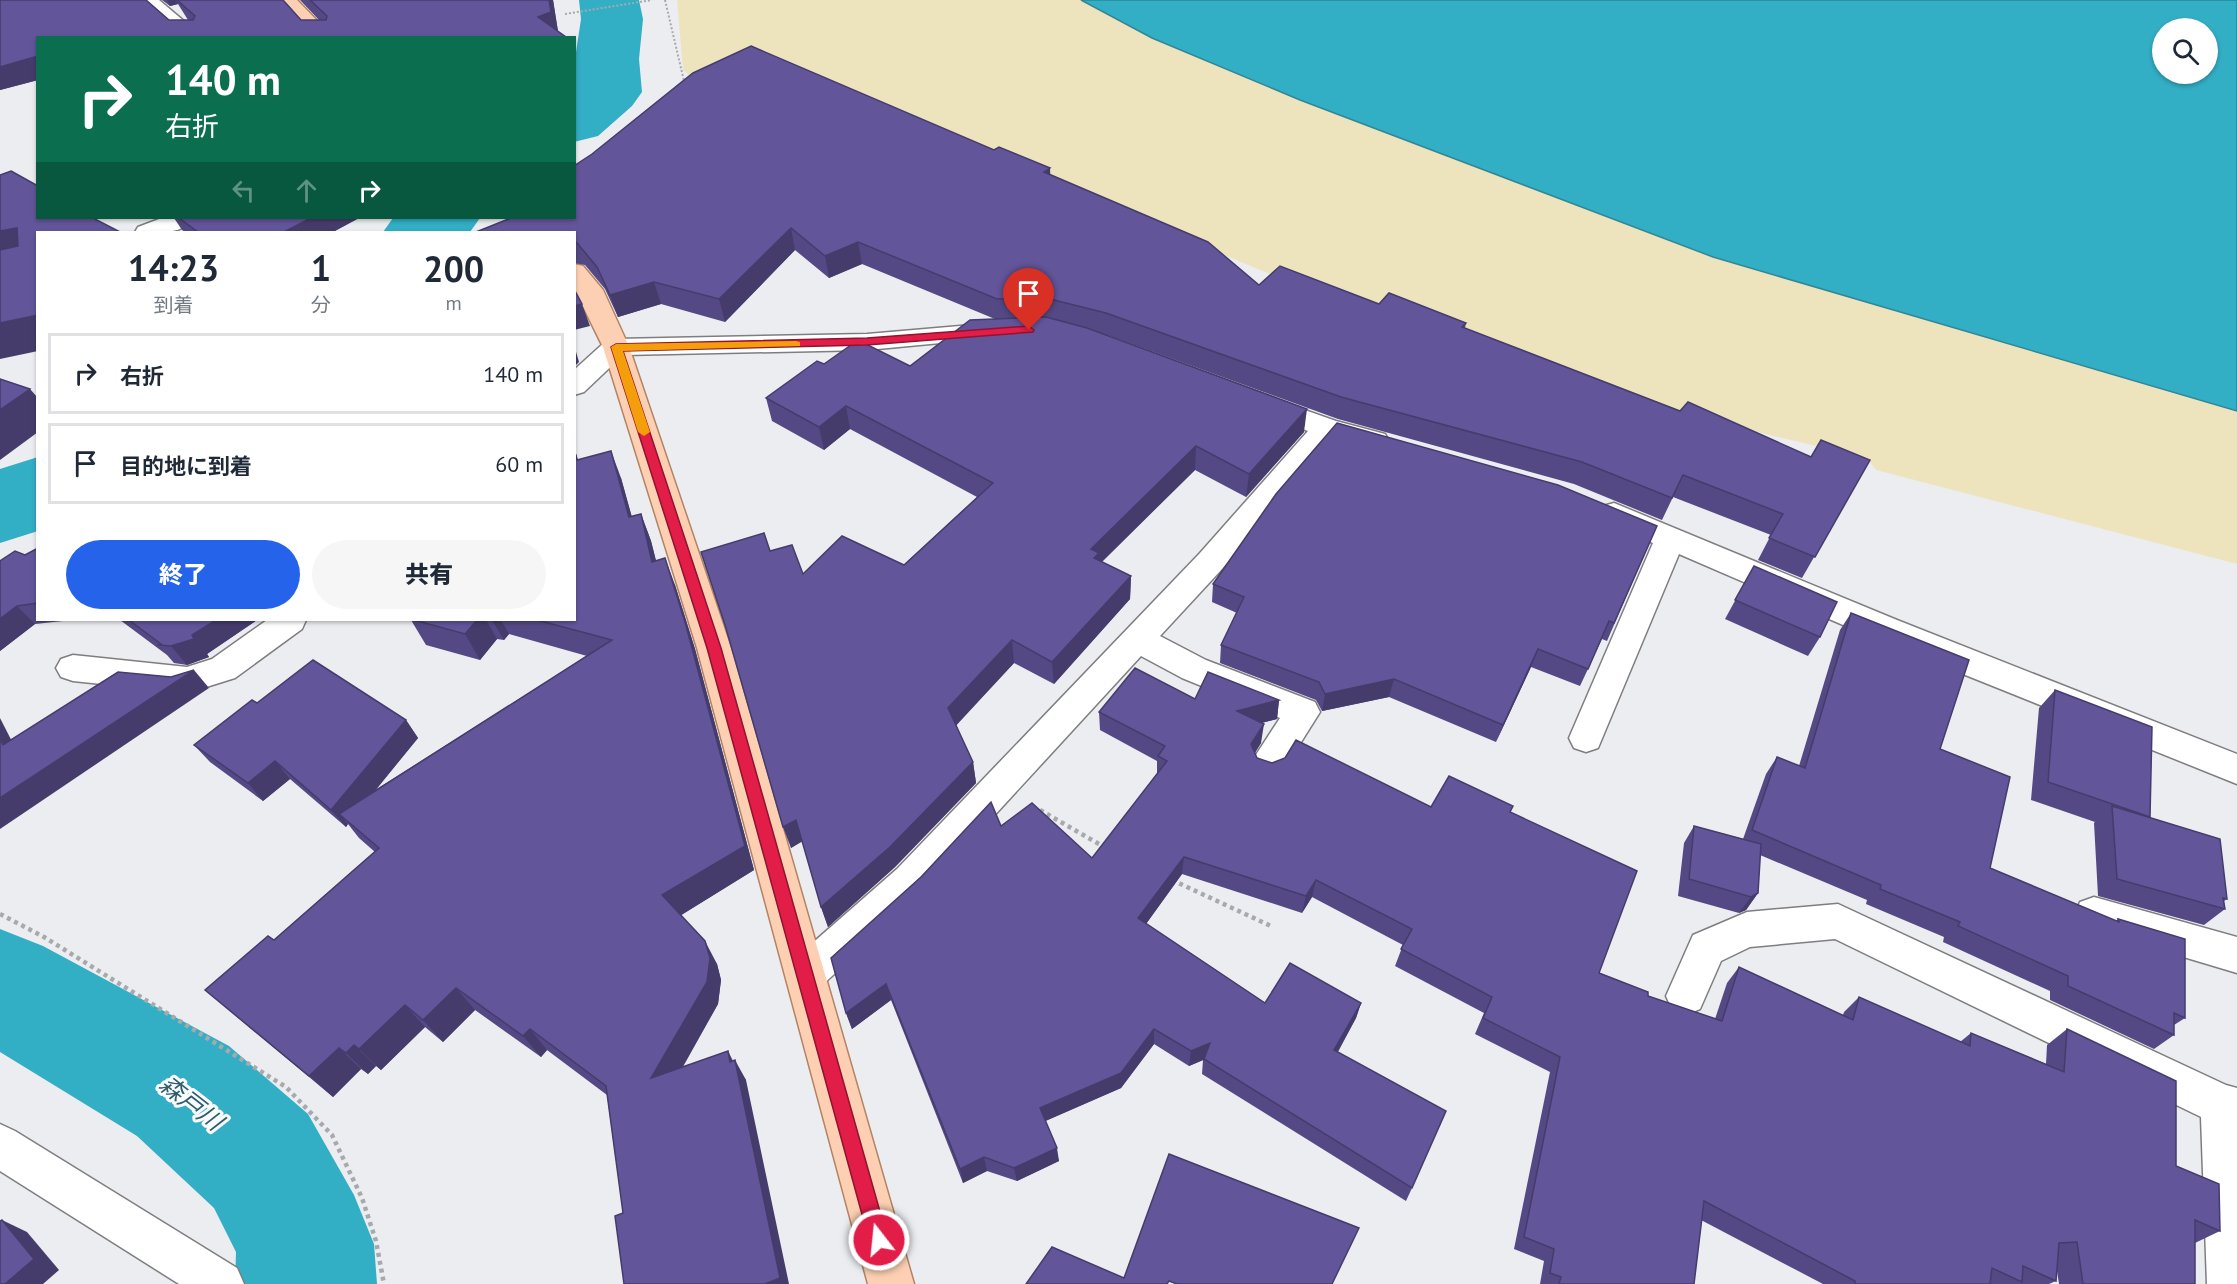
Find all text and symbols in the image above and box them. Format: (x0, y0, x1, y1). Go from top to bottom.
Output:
map controls (2152, 18, 2218, 84)
button: search (2152, 18, 2218, 84)
text: 140 m (165, 52, 281, 107)
icon: right (66, 60, 144, 138)
text: 右折 (165, 109, 219, 143)
icon: left (227, 174, 260, 207)
icon: ahead (290, 174, 323, 207)
icon: right (353, 174, 386, 207)
text: 14:23 (128, 244, 219, 291)
text: 1 (311, 244, 331, 291)
text: 200 (423, 245, 484, 292)
pin (1003, 268, 1054, 330)
icon: arrive (1012, 277, 1045, 310)
text: m (445, 290, 462, 316)
text: 到着 (153, 292, 193, 318)
text: 分 (311, 292, 331, 318)
icon: right (69, 357, 102, 390)
text: 140 m (483, 360, 543, 388)
text: 右折 (120, 362, 164, 390)
icon: arrive (69, 447, 102, 480)
text: 60 m (495, 450, 543, 478)
text: 目的地に到着 (120, 452, 252, 480)
button: 終了 (66, 540, 300, 609)
button: 共有 (312, 540, 546, 609)
water label: 森戸川 (153, 1068, 232, 1139)
position arrow (847, 1208, 911, 1272)

